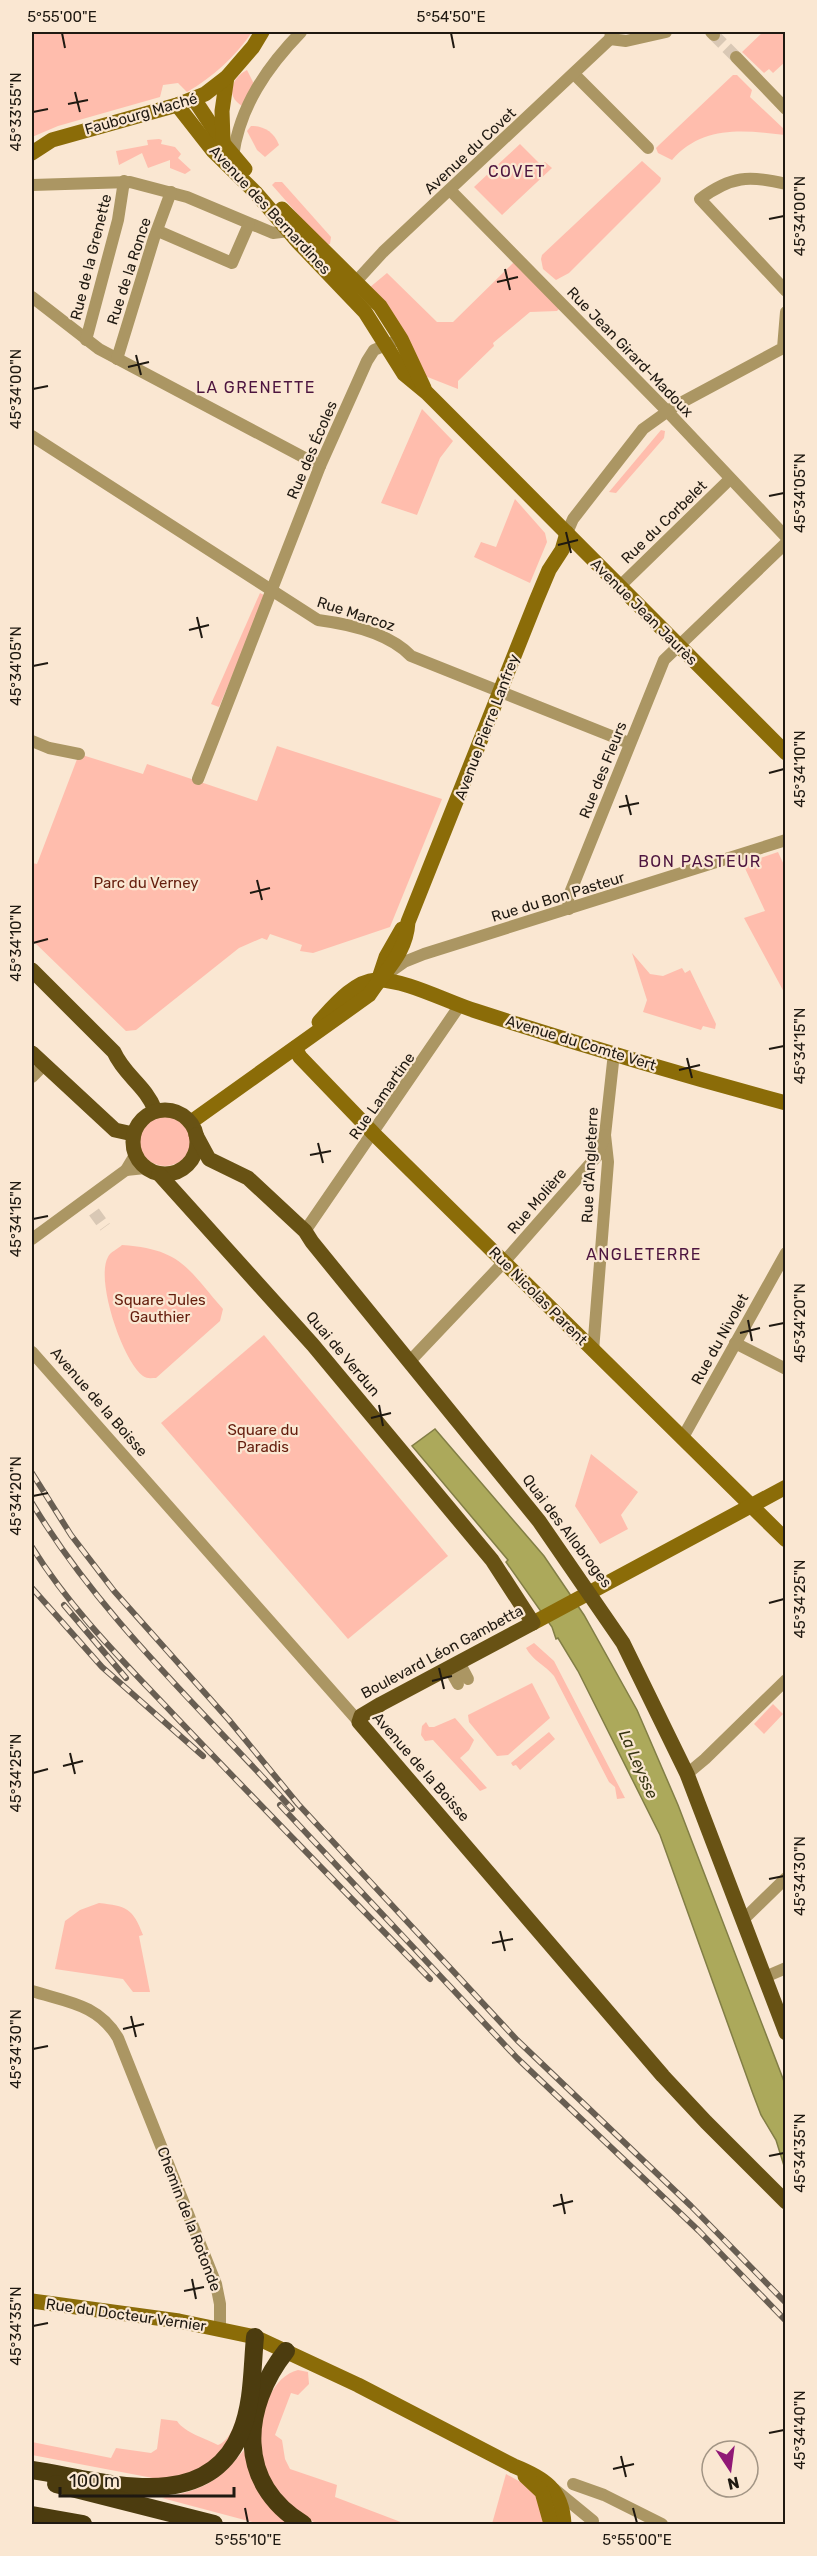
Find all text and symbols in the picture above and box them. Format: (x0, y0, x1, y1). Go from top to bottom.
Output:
text: 5°55'00"E (27, 8, 97, 26)
text: 5°54'50"E (416, 8, 486, 26)
text: 45°33'55"N (7, 72, 25, 152)
street label: Faubourg Maché (83, 89, 199, 139)
street label: Avenue du Covet (421, 104, 520, 198)
street label: Avenue des Bernardines (206, 142, 335, 278)
district label: COVET (488, 162, 546, 181)
text: 45°34'00"N (791, 176, 809, 256)
street label: Rue de la Grenette (67, 192, 115, 322)
street label: Rue de la Ronce (103, 215, 155, 327)
street label: Rue Jean Girard-Madoux (563, 283, 697, 421)
text: 45°34'00"N (7, 349, 25, 429)
district label: LA GRENETTE (196, 378, 316, 397)
street label: Rue des Écoles (283, 398, 341, 502)
text: 45°34'05"N (791, 453, 809, 533)
street label: Rue du Corbelet (617, 477, 711, 567)
street label: Avenue Jean Jaurès (587, 555, 701, 669)
street label: Rue Marcoz (315, 593, 398, 635)
text: 45°34'05"N (7, 626, 25, 706)
street label: Avenue Pierre Lanfrey (451, 652, 523, 802)
street label: Rue des Fleurs (575, 719, 631, 821)
text: 45°34'10"N (791, 730, 809, 808)
district label: BON PASTEUR (638, 852, 762, 871)
street label: Rue du Bon Pasteur (489, 868, 627, 926)
park label: Parc du Verney (93, 874, 199, 892)
text: 45°34'10"N (7, 904, 25, 982)
text: 45°34'15"N (791, 1008, 809, 1084)
street label: Avenue du Comte Vert (504, 1012, 658, 1074)
street label: Rue Lamartine (345, 1049, 419, 1143)
street label: Rue d'Angleterre (578, 1107, 602, 1223)
street label: Rue Molière (504, 1164, 570, 1238)
text: 45°34'15"N (7, 1181, 25, 1257)
street label: Rue Nicolas Parent (485, 1243, 591, 1349)
district label: ANGLETERRE (586, 1245, 702, 1264)
text: 45°34'20"N (791, 1283, 809, 1363)
street label: Rue du Nivolet (688, 1290, 752, 1388)
park label: Square Jules Gauthier (114, 1291, 206, 1326)
street label: Quai de Verdun (302, 1308, 384, 1400)
street label: Avenue de la Boisse (47, 1344, 151, 1460)
park label: Square du Paradis (227, 1421, 299, 1456)
text: 45°34'20"N (7, 1456, 25, 1536)
street label: Quai des Allobroges (519, 1471, 616, 1591)
text: 45°34'25"N (791, 1559, 809, 1639)
street label: Boulevard Léon Gambetta (358, 1602, 526, 1702)
street label: Avenue de la Boisse (369, 1709, 473, 1825)
water label: La Leysse (615, 1727, 662, 1802)
text: 45°34'25"N (7, 1733, 25, 1813)
text: 45°34'30"N (791, 1836, 809, 1916)
text: 45°34'30"N (7, 2009, 25, 2089)
text: 45°34'35"N (791, 2113, 809, 2193)
street label: Chemin de la Rotonde (153, 2144, 225, 2294)
text: 45°34'35"N (7, 2286, 25, 2366)
street label: Rue du Docteur Vernier (45, 2295, 208, 2335)
text: 45°34'40"N (791, 2390, 809, 2470)
north arrow (700, 2439, 760, 2499)
scale bar (60, 2460, 234, 2498)
text: 100 m (69, 2470, 120, 2492)
text: N (726, 2473, 741, 2494)
text: 5°55'10"E (215, 2531, 281, 2549)
text: 5°55'00"E (602, 2531, 672, 2549)

